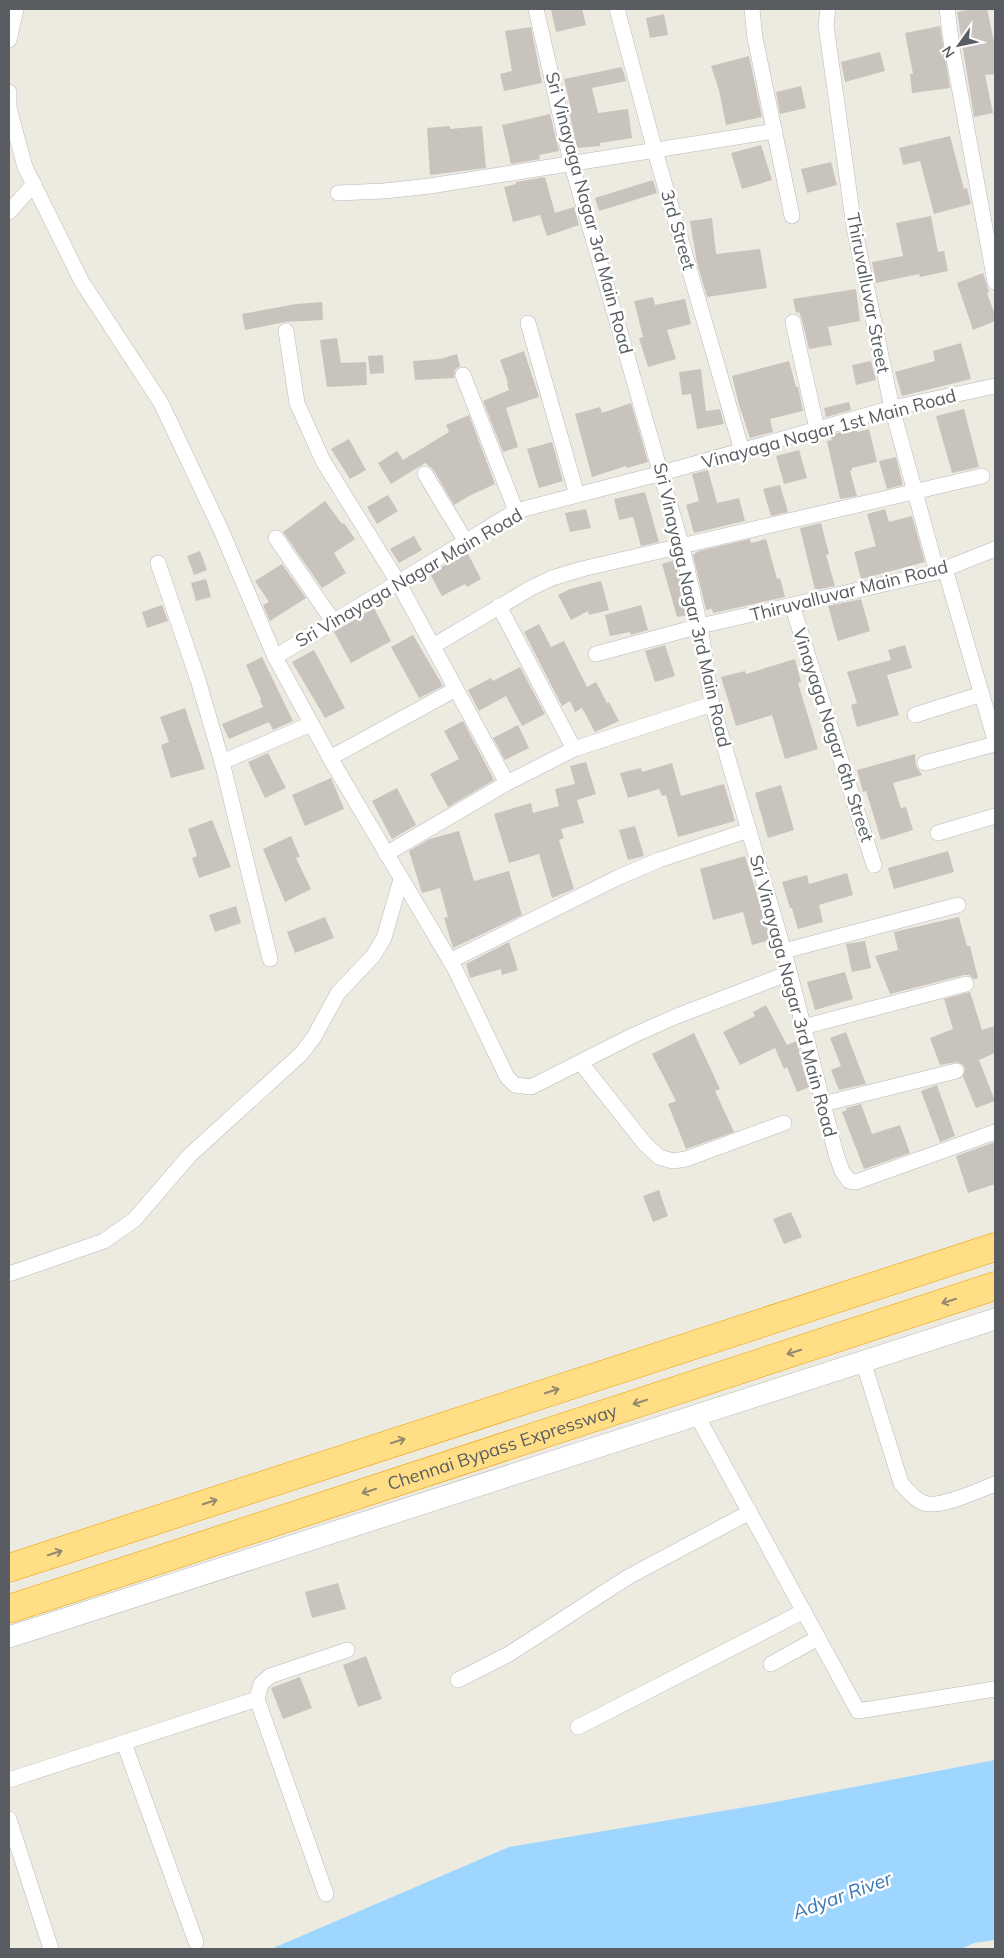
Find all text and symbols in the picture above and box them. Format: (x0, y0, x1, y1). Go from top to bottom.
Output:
north arrow (934, 20, 984, 70)
text: N (938, 43, 959, 61)
street label: Sri Vinayaga Nagar 3rd Main Road (541, 69, 638, 356)
street label: 3rd Street (656, 187, 701, 273)
street label: Thiruvalluvar Street (842, 211, 895, 375)
street label: Vinayaga Nagar 1st Main Road (699, 383, 959, 474)
street label: Sri Vinayaga Nagar 3rd Main Road (649, 460, 736, 749)
street label: Sri Vinayaga Nagar Main Road (291, 503, 526, 652)
street label: Thiruvalluvar Main Road (748, 555, 950, 626)
street label: Vinayaga Nagar 6th Street (788, 625, 879, 845)
street label: Sri Vinayaga Nagar 3rd Main Road (745, 852, 842, 1139)
one-way arrow (941, 1297, 957, 1307)
one-way arrow (787, 1348, 803, 1357)
one-way arrow (544, 1386, 559, 1395)
street label: Chennai Bypass Expressway (384, 1398, 620, 1495)
one-way arrow (632, 1398, 648, 1408)
one-way arrow (389, 1436, 405, 1446)
one-way arrow (362, 1487, 378, 1496)
one-way arrow (201, 1497, 217, 1507)
one-way arrow (47, 1547, 63, 1557)
water label: Adyar River (788, 1866, 896, 1924)

